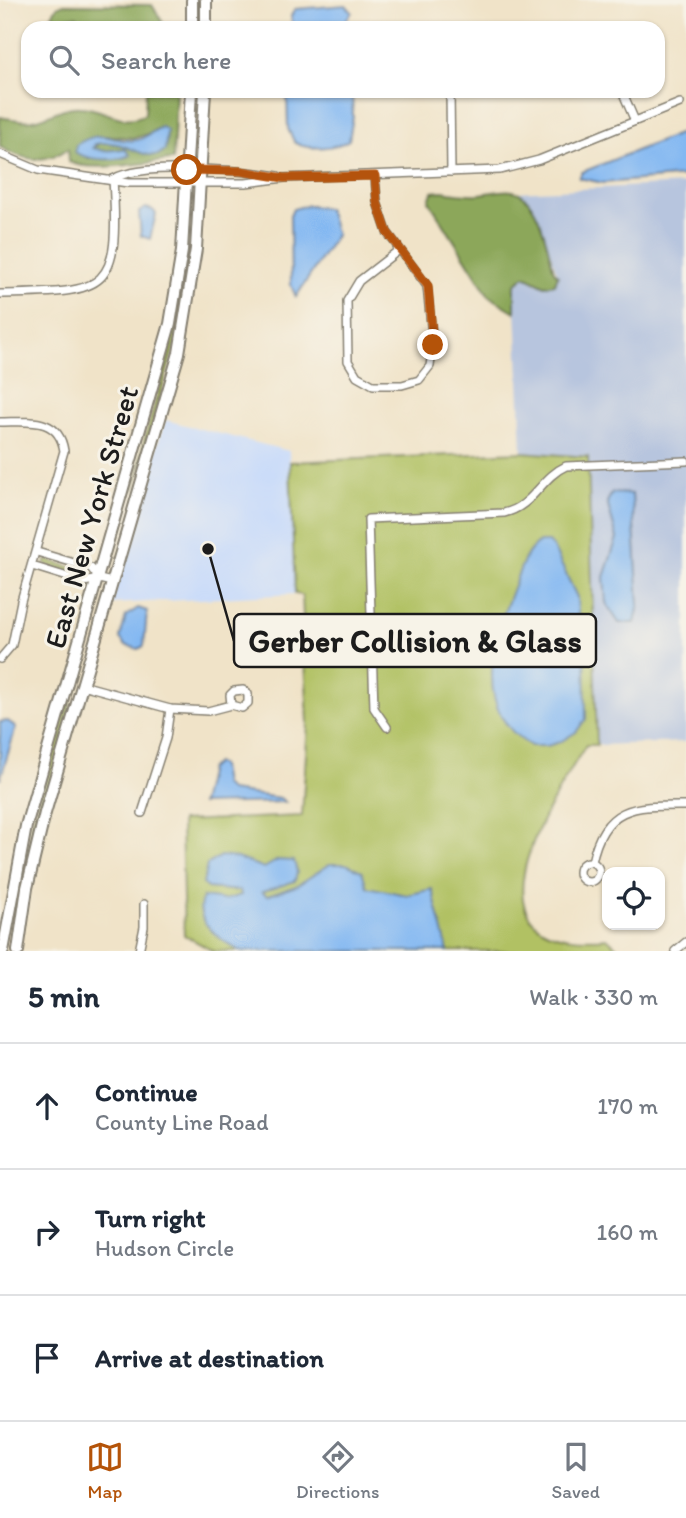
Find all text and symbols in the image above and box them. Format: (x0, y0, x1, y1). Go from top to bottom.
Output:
search box (21, 21, 665, 98)
icon: search (45, 41, 83, 79)
text: Search here (101, 44, 231, 76)
route start (171, 154, 202, 185)
route end (417, 329, 448, 360)
street label: East New York Street (36, 382, 146, 652)
callout: Gerber Collision & Glass (234, 614, 596, 667)
text: Gerber Collision & Glass (248, 622, 582, 660)
map controls (602, 867, 665, 930)
button: locate (602, 867, 665, 930)
text: 5 min (28, 978, 99, 1015)
text: Walk · 330 m (529, 983, 658, 1011)
text: Continue (95, 1076, 198, 1108)
icon: ahead (28, 1087, 66, 1125)
text: 170 m (597, 1092, 658, 1120)
text: County Line Road (95, 1108, 269, 1136)
text: Turn right (95, 1202, 206, 1234)
icon: right (28, 1213, 66, 1251)
text: 160 m (596, 1218, 658, 1246)
text: Hudson Circle (95, 1234, 234, 1262)
icon: arrive (28, 1339, 66, 1377)
text: Arrive at destination (95, 1342, 324, 1374)
tab: Map (86, 1438, 124, 1503)
tab: Directions (296, 1438, 380, 1503)
tab: Saved (552, 1438, 600, 1503)

